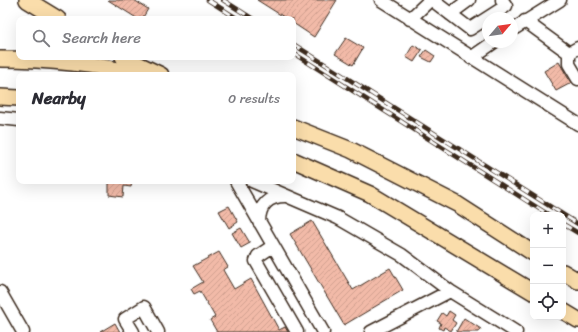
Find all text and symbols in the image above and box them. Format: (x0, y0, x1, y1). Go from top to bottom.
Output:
north arrow (482, 12, 518, 48)
search box (16, 16, 296, 60)
text: Search here (62, 25, 141, 51)
icon: search (30, 27, 52, 49)
text: Nearby (32, 83, 86, 113)
text: 0 results (228, 87, 280, 110)
map controls (530, 212, 566, 320)
button: + (530, 212, 566, 248)
button: − (530, 248, 566, 284)
button: locate (530, 284, 566, 320)

